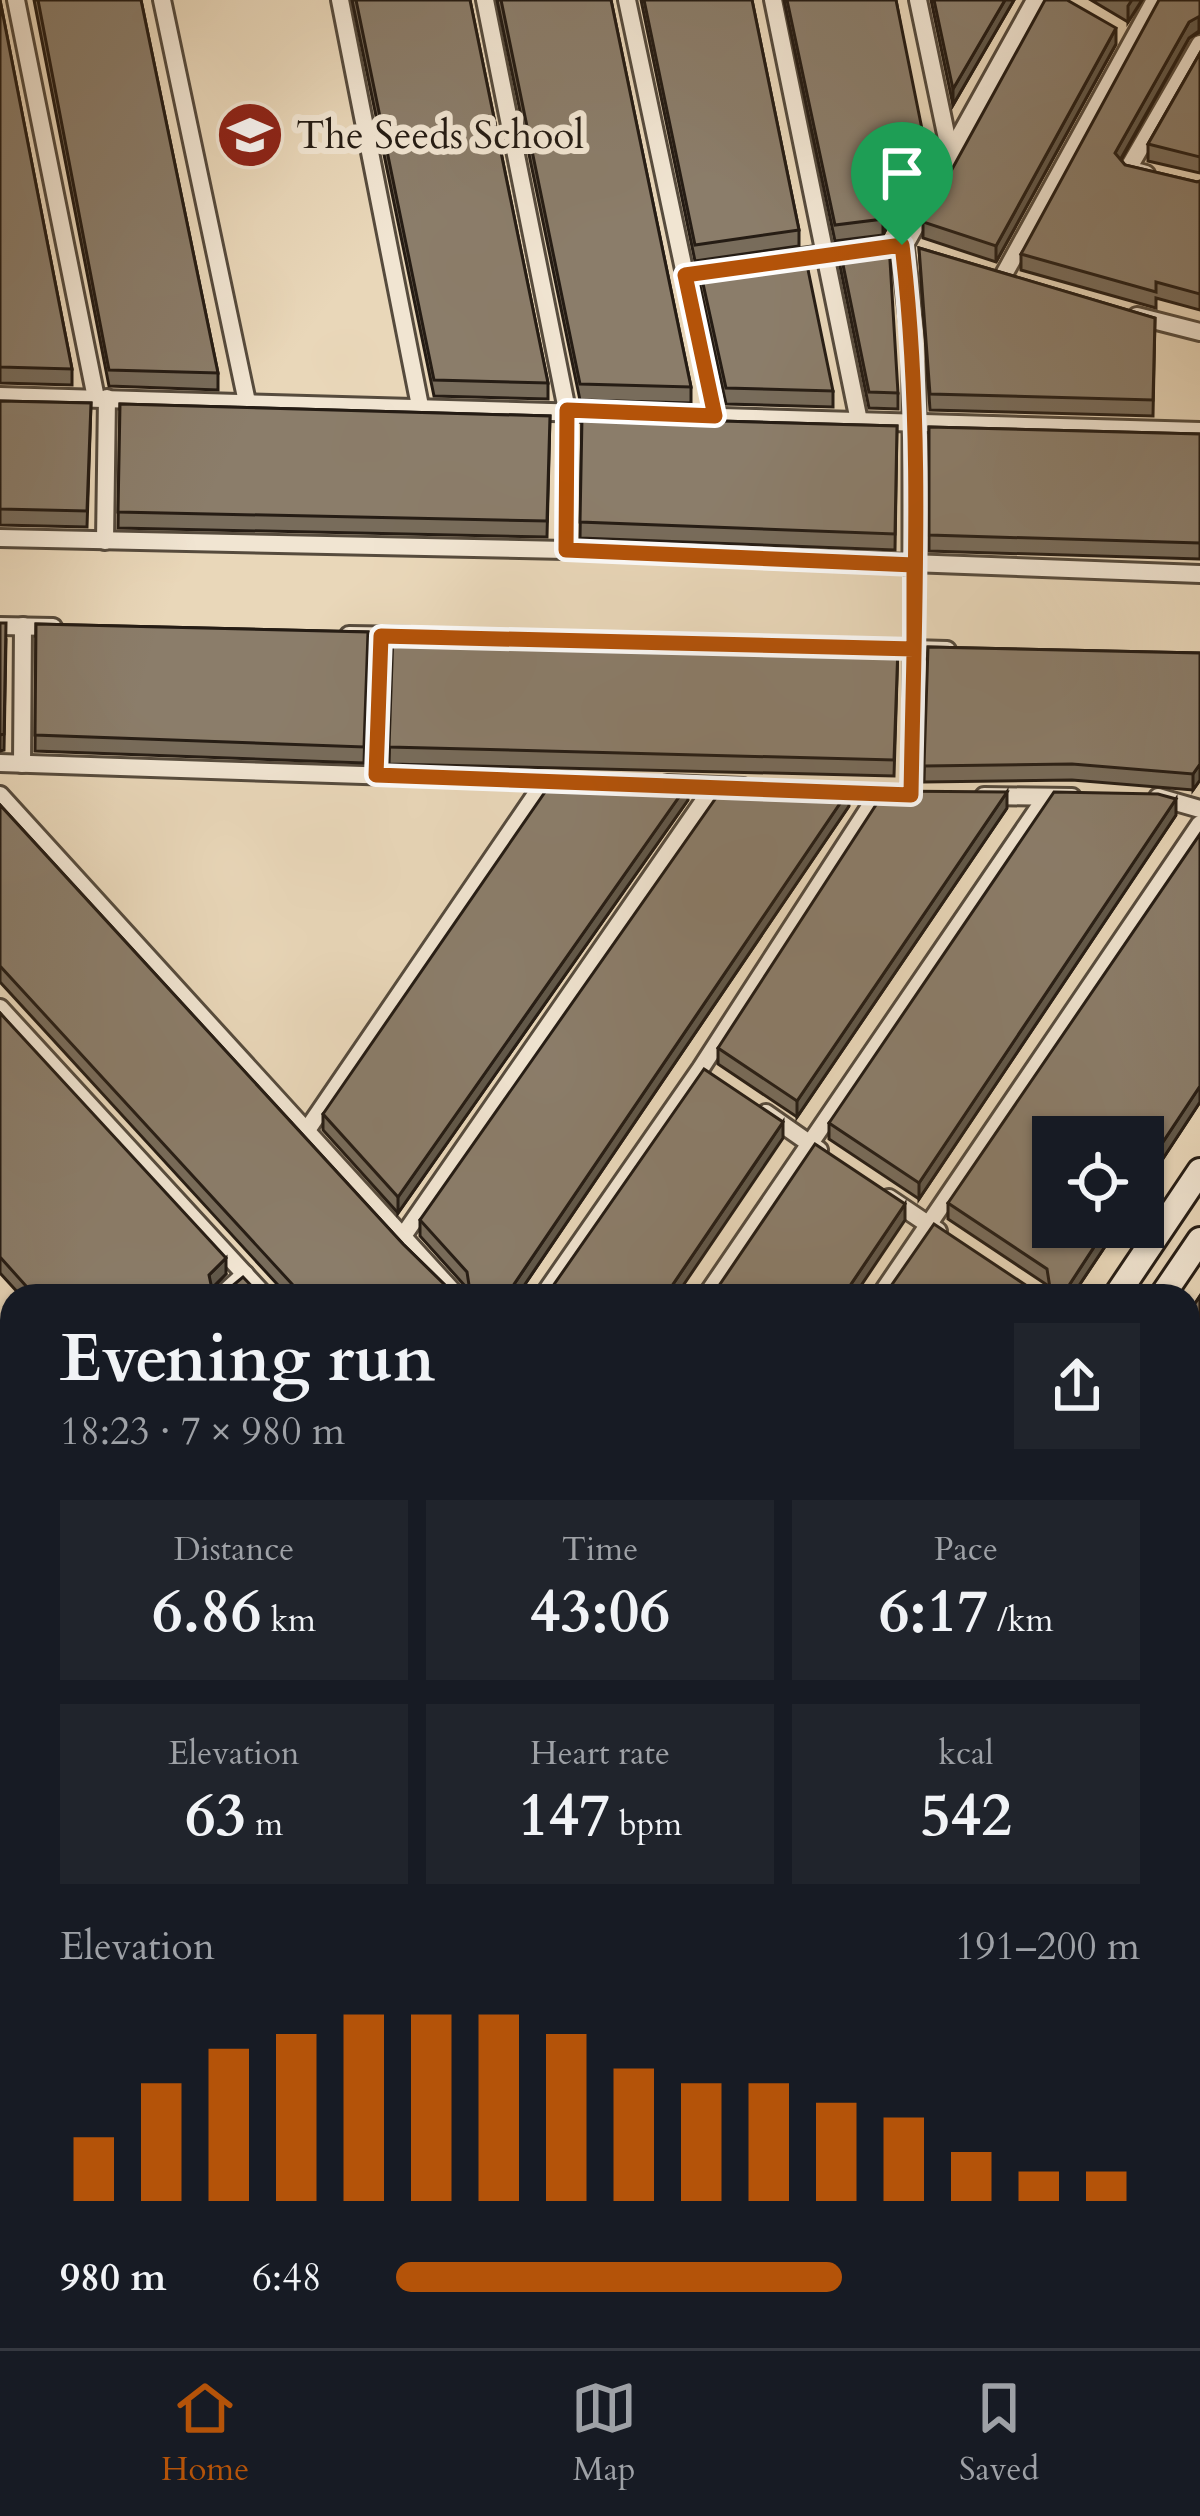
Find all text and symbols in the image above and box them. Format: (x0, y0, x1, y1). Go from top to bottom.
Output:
school or university icon: The Seeds School (215, 100, 285, 170)
place label: The Seeds School (296, 109, 584, 162)
pin (851, 122, 953, 245)
icon: arrive (869, 140, 935, 206)
map controls (1032, 1116, 1164, 1248)
button: locate (1032, 1116, 1164, 1248)
text: Evening run (60, 1315, 435, 1404)
button: share (1014, 1323, 1140, 1449)
text: 18:23 · 7 × 980 m (60, 1405, 345, 1458)
text: Distance (174, 1527, 294, 1572)
text: Time (562, 1527, 638, 1572)
text: Pace (934, 1527, 998, 1572)
text: 6.86 (152, 1572, 262, 1653)
text: 43:06 (530, 1572, 670, 1653)
text: 6:17 (879, 1572, 988, 1653)
text: km (262, 1598, 316, 1643)
text: /km (988, 1598, 1053, 1643)
text: Elevation (168, 1731, 300, 1776)
text: Heart rate (530, 1731, 670, 1776)
text: kcal (938, 1731, 994, 1776)
text: 63 (185, 1776, 246, 1857)
text: 147 (518, 1776, 610, 1857)
text: 542 (920, 1776, 1012, 1857)
text: m (246, 1802, 283, 1847)
text: bpm (610, 1802, 682, 1847)
text: Elevation (60, 1920, 215, 1973)
text: 191–200 m (955, 1920, 1140, 1973)
text: 980 m (60, 2251, 166, 2304)
text: 6:48 (252, 2251, 322, 2304)
tab: Home (161, 2375, 249, 2492)
tab: Map (571, 2375, 637, 2492)
tab: Saved (959, 2375, 1039, 2492)

